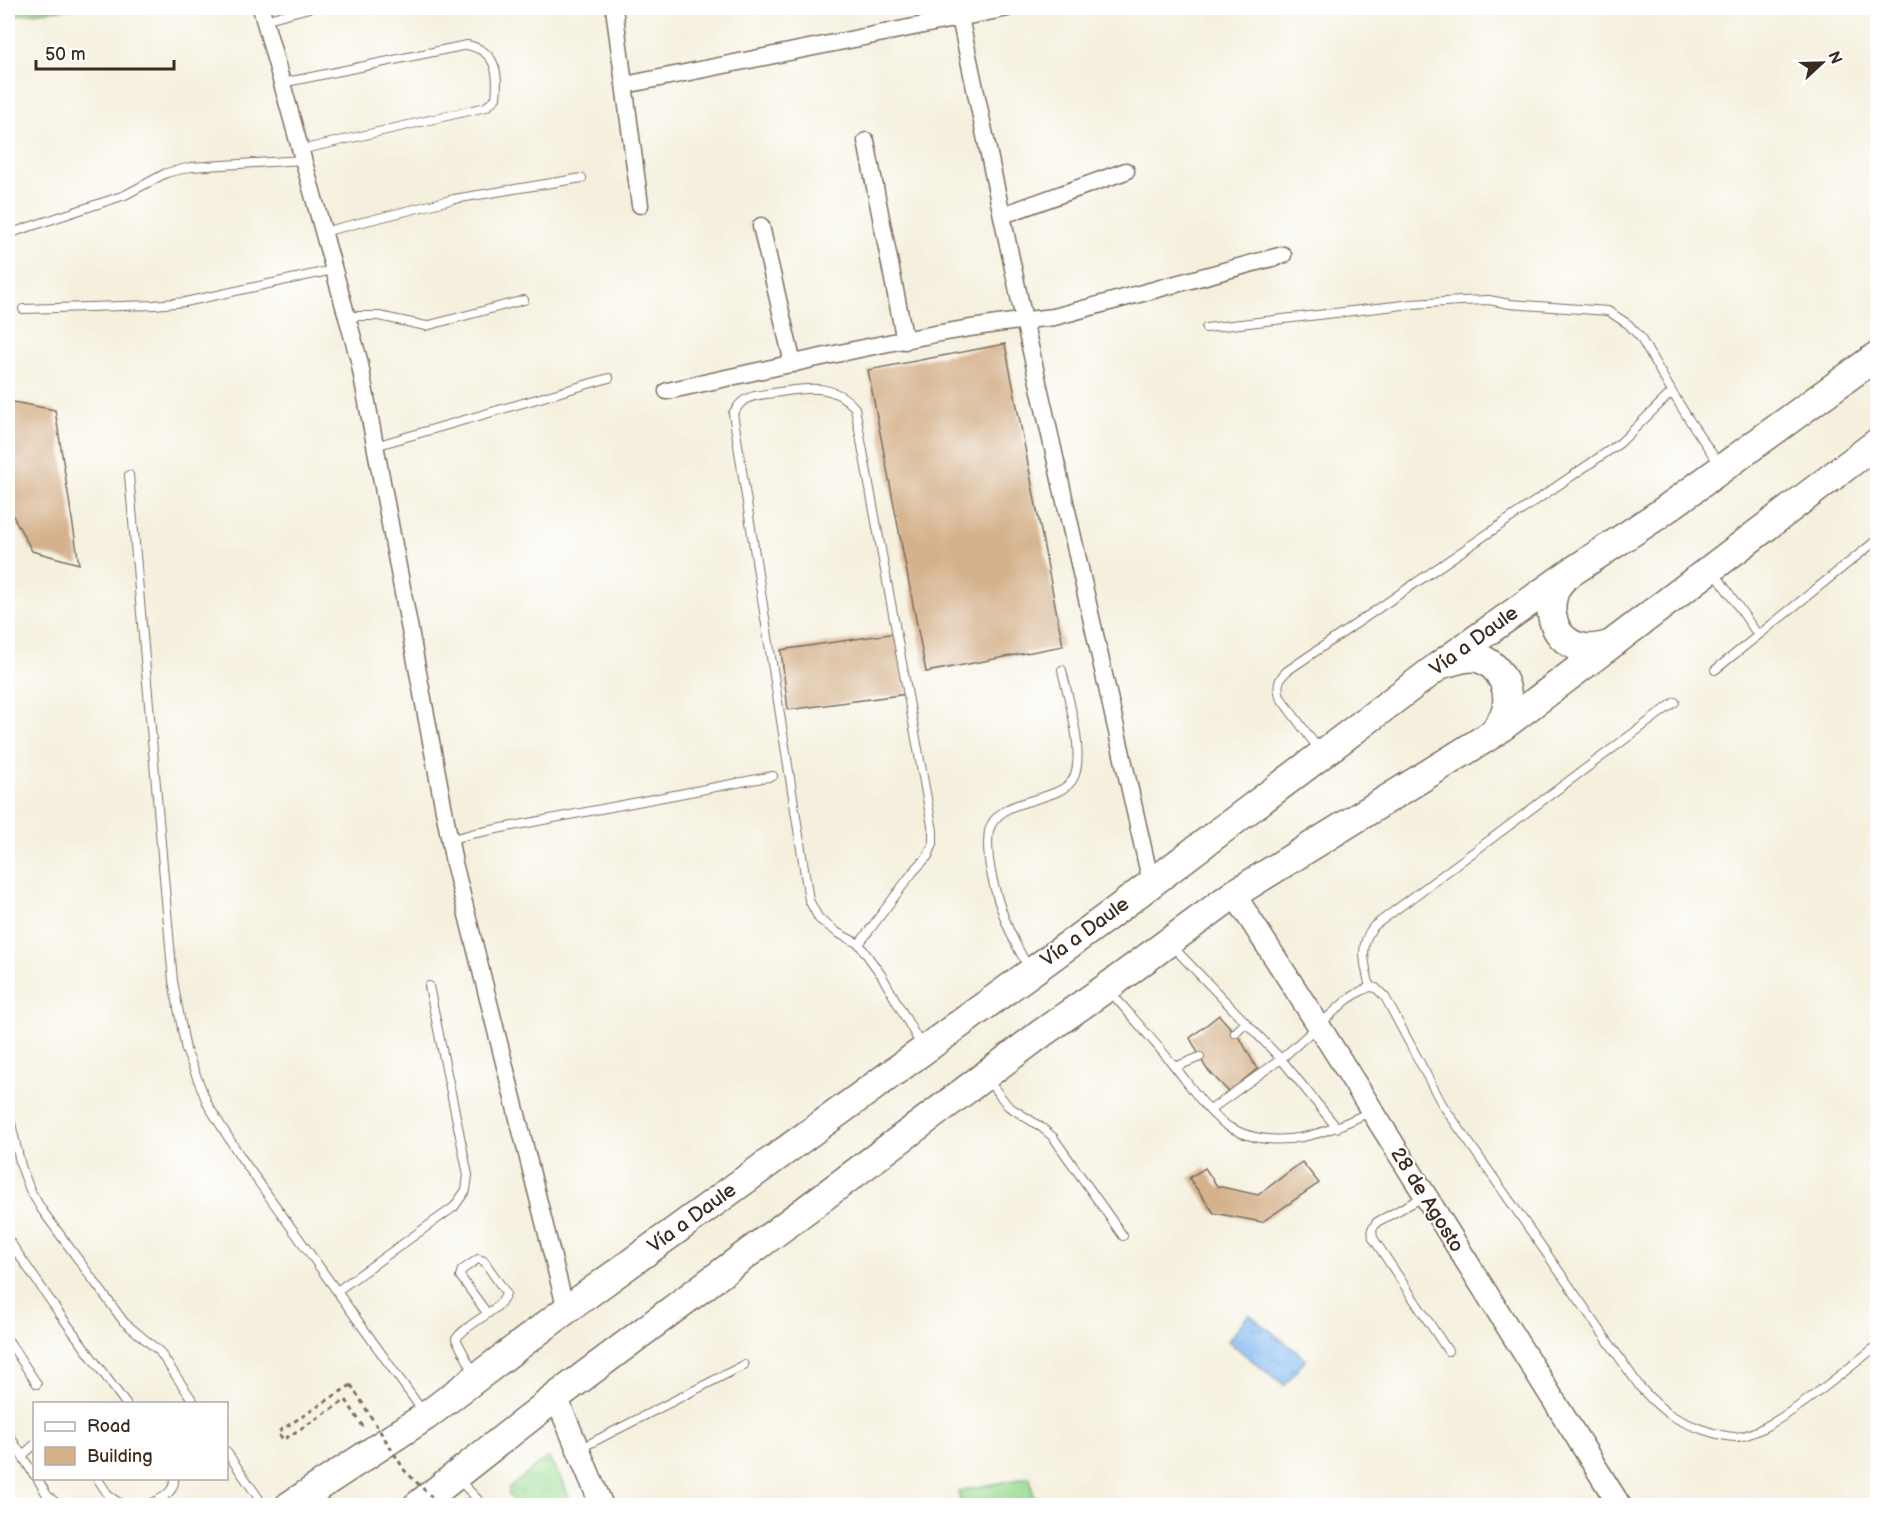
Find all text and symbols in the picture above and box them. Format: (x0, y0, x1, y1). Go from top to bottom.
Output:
scale bar (36, 33, 174, 71)
north arrow (1792, 33, 1852, 93)
text: 50 m (45, 44, 86, 65)
text: N (1823, 49, 1846, 67)
street label: Vía a Daule (1425, 601, 1523, 681)
street label: Vía a Daule (1036, 892, 1134, 972)
street label: 28 de Agosto (1385, 1143, 1469, 1257)
street label: Vía a Daule (643, 1178, 741, 1258)
legend (33, 1402, 228, 1480)
text: Road (87, 1416, 131, 1437)
text: Building (87, 1446, 153, 1467)

